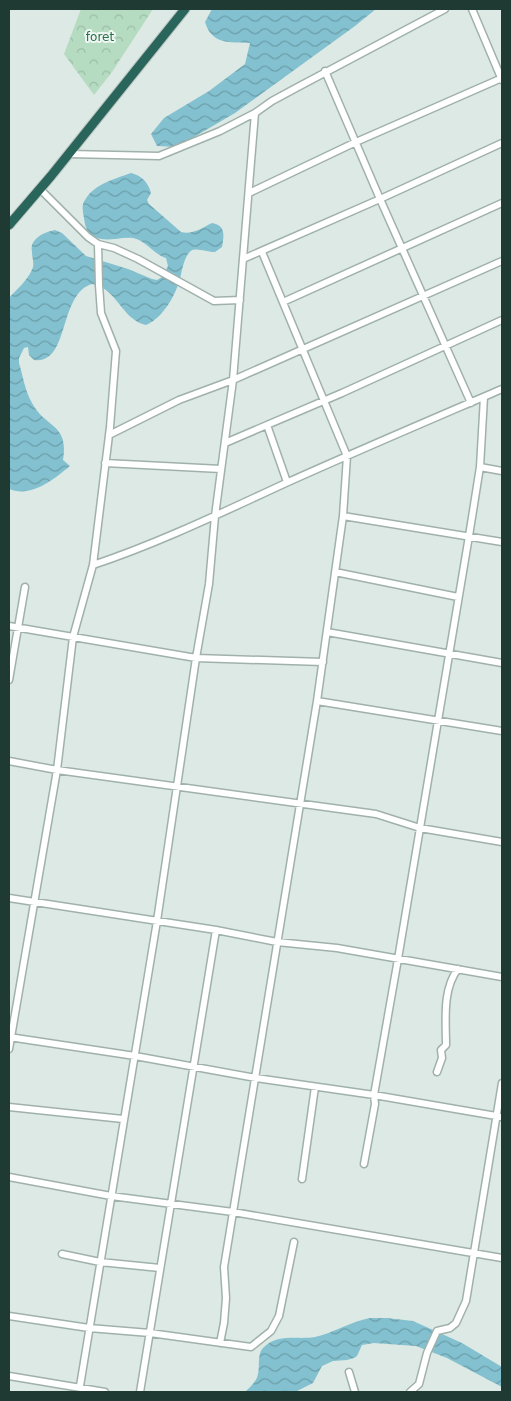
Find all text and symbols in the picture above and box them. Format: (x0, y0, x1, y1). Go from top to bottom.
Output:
park label: foret (86, 30, 114, 44)

